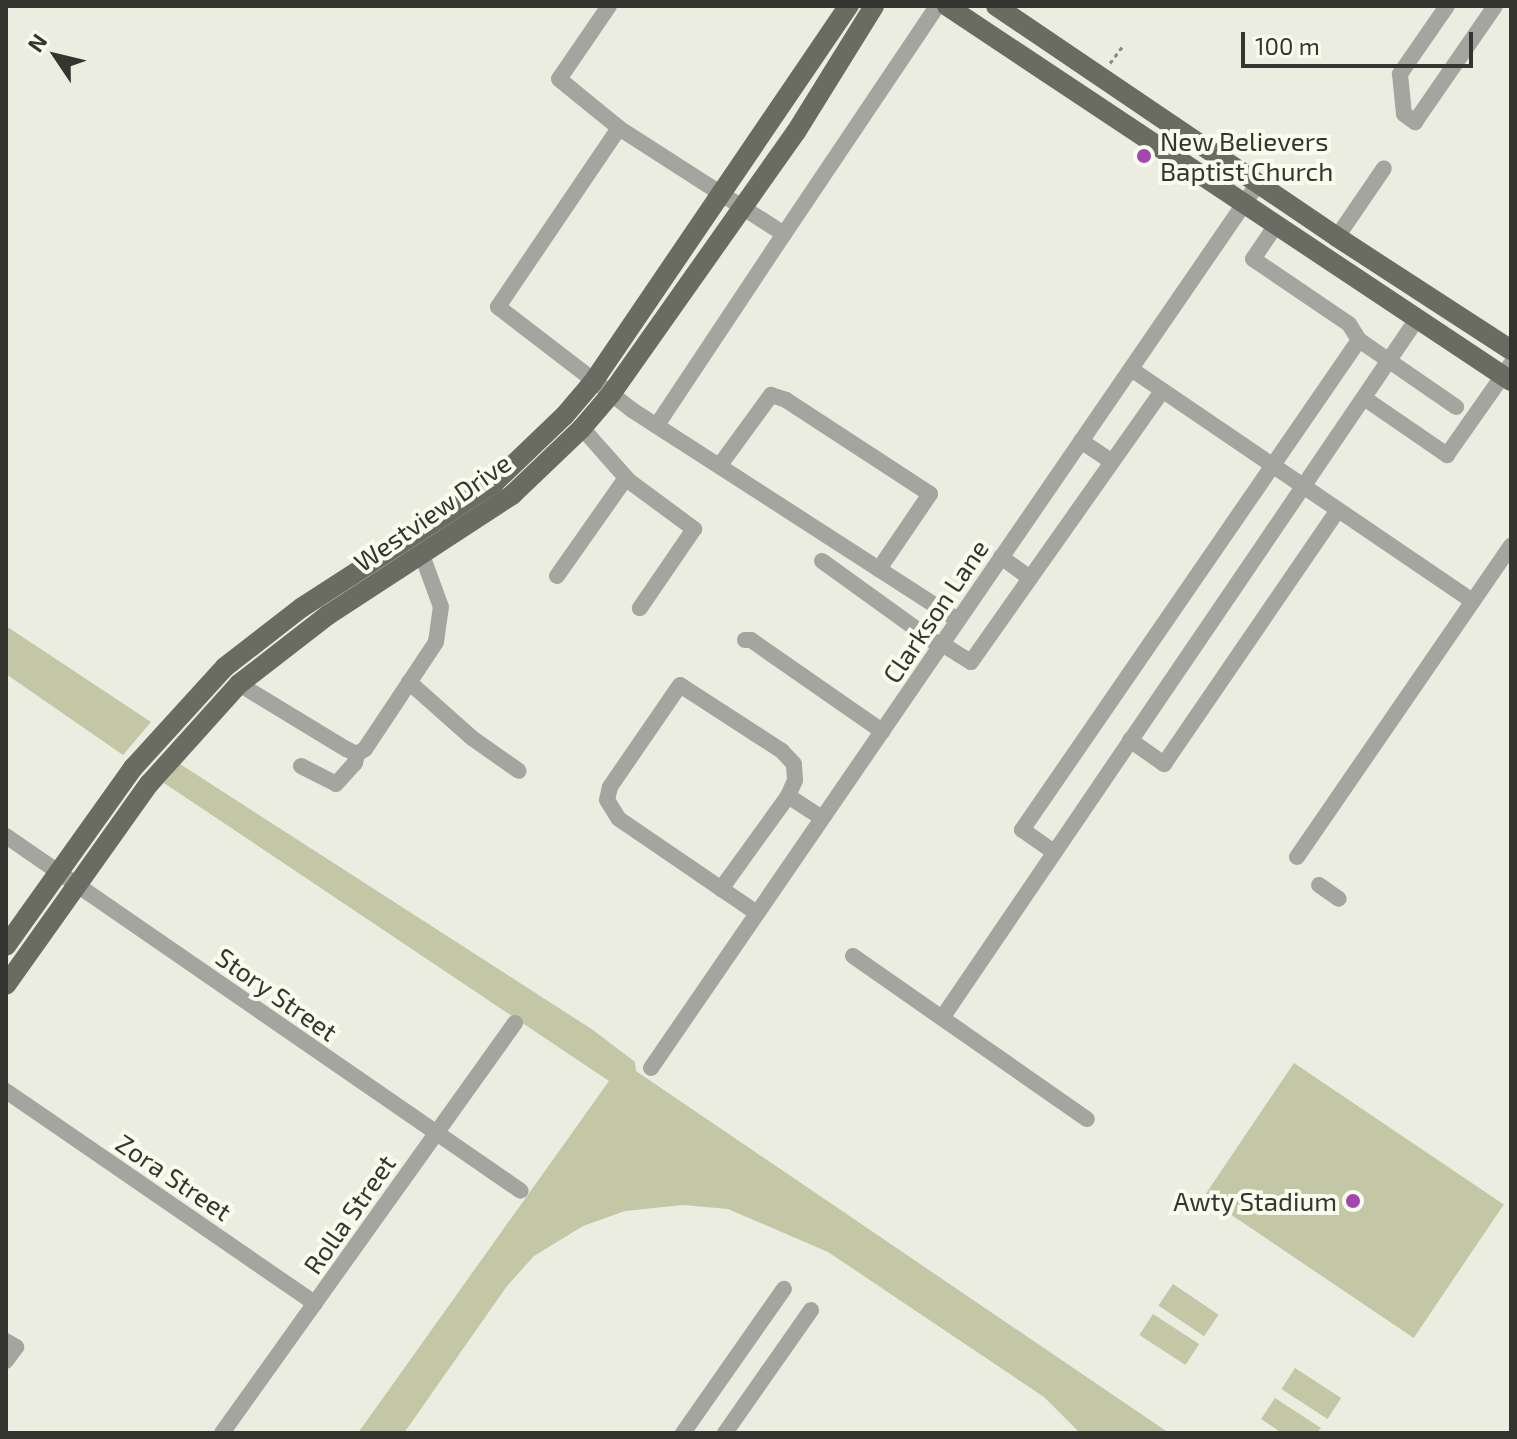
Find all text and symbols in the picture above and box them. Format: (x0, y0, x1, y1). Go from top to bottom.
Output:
north arrow (16, 16, 96, 96)
scale bar (1245, 16, 1477, 66)
text: N (21, 28, 52, 56)
text: 100 m (1255, 31, 1320, 60)
place label: New Believers Baptist Church (1160, 125, 1333, 186)
marker: New Believers Baptist Church (1135, 147, 1153, 165)
street label: Westview Drive (348, 446, 516, 578)
street label: Clarkson Lane (876, 533, 994, 689)
street label: Story Street (210, 941, 344, 1047)
street label: Zora Street (110, 1127, 238, 1227)
street label: Rolla Street (297, 1148, 401, 1280)
place label: Awty Stadium (1173, 1185, 1337, 1217)
marker: Awty Stadium (1344, 1192, 1362, 1210)

